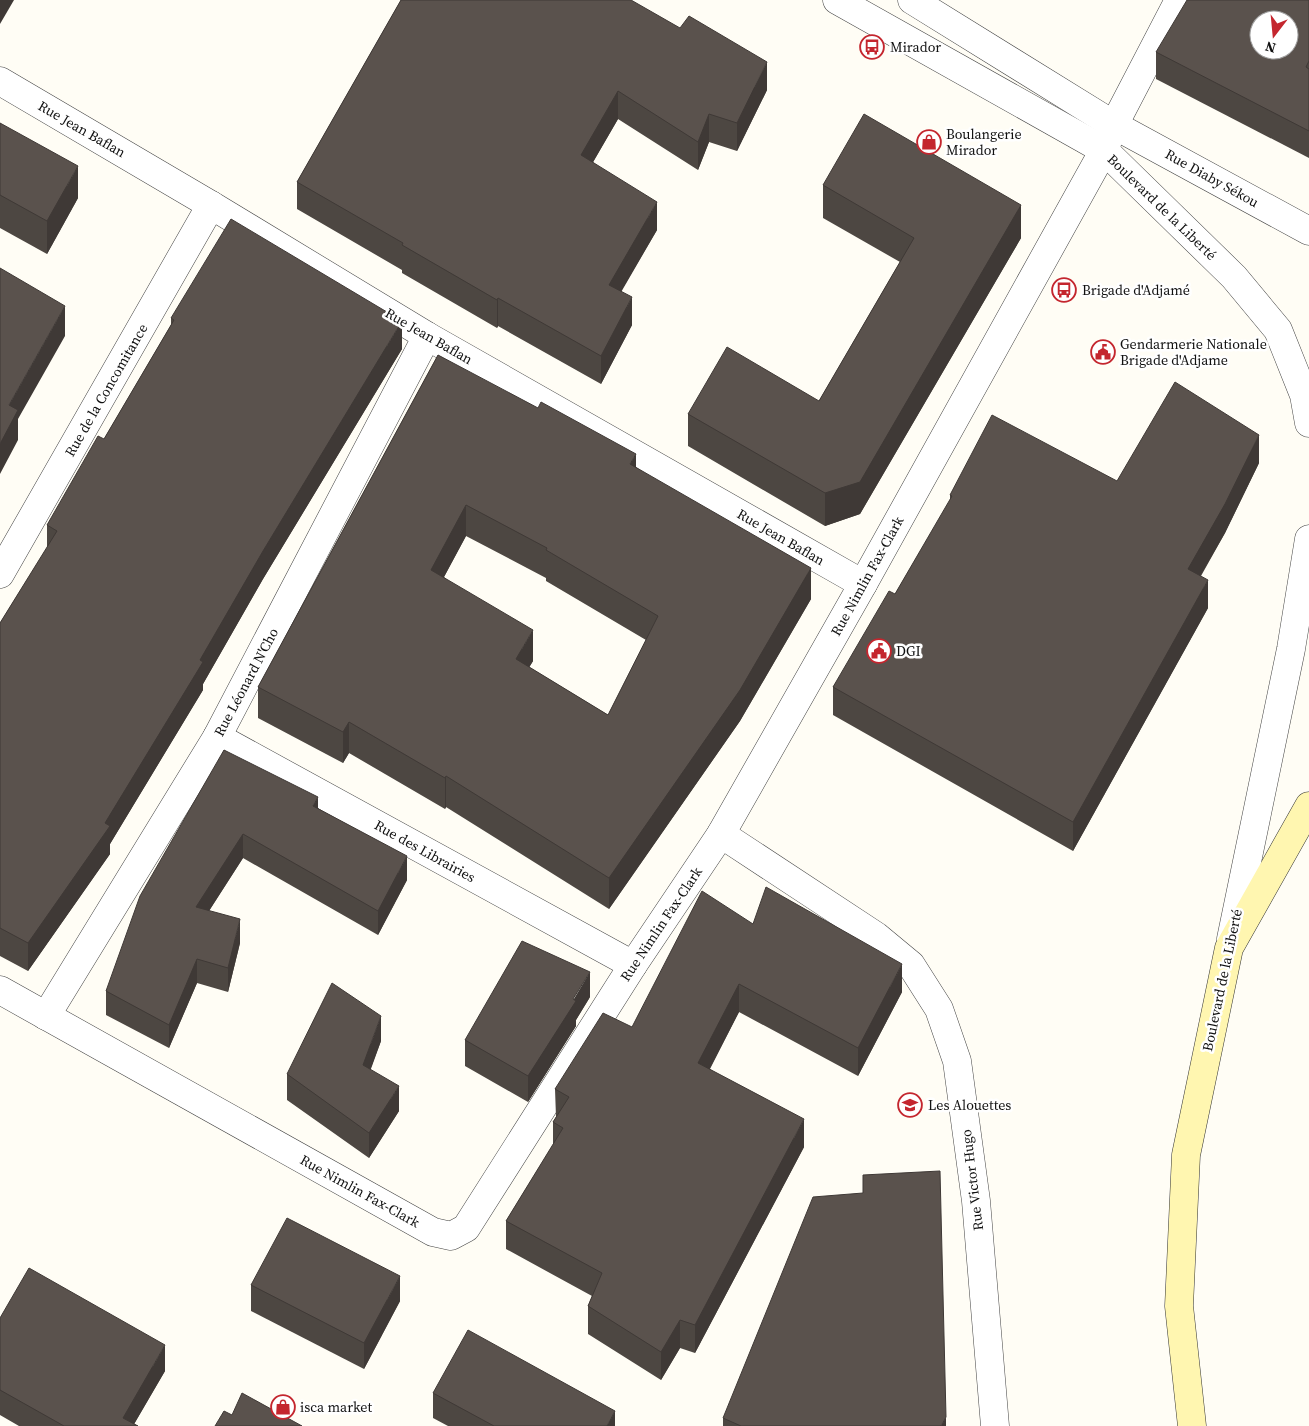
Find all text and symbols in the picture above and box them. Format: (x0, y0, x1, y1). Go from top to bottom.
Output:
north arrow (1249, 10, 1299, 60)
bus stop icon: Mirador (859, 34, 885, 60)
text: N (1263, 36, 1278, 59)
place label: Mirador (890, 37, 941, 57)
street label: Rue Jean Baflan (35, 96, 130, 162)
place label: Boulangerie Mirador (946, 124, 1022, 160)
shop icon: Boulangerie Mirador (916, 129, 942, 155)
street label: Rue Diaby Sékou (1162, 144, 1262, 212)
street label: Boulevard de la Liberté (1103, 149, 1221, 265)
bus stop icon: Brigade d'Adjamé (1051, 277, 1077, 303)
place label: Brigade d'Adjamé (1082, 280, 1190, 300)
street label: Rue Jean Baflan (382, 303, 477, 369)
street label: Rue de la Concomitance (60, 320, 152, 460)
place label: Gendarmerie Nationale Brigade d'Adjame (1120, 334, 1267, 370)
public building icon: Gendarmerie Nationale Brigade d'Adjame (1090, 339, 1116, 365)
street label: Rue Jean Baflan (734, 504, 829, 570)
street label: Rue Nimlin Fax-Clark (826, 512, 908, 640)
street label: Rue Léonard N'Cho (209, 624, 283, 740)
public building icon: DGI (866, 638, 892, 664)
place label: DGI (896, 641, 921, 661)
street label: Rue des Librairies (371, 815, 479, 887)
street label: Rue Nimlin Fax-Clark (615, 863, 707, 985)
street label: Boulevard de la Liberté (1197, 907, 1247, 1053)
school or university icon: Les Alouettes (897, 1092, 923, 1118)
place label: Les Alouettes (928, 1095, 1011, 1115)
street label: Rue Victor Hugo (956, 1128, 988, 1232)
street label: Rue Nimlin Fax-Clark (296, 1150, 424, 1232)
shop icon: isca market (270, 1394, 296, 1420)
place label: isca market (300, 1397, 372, 1417)

